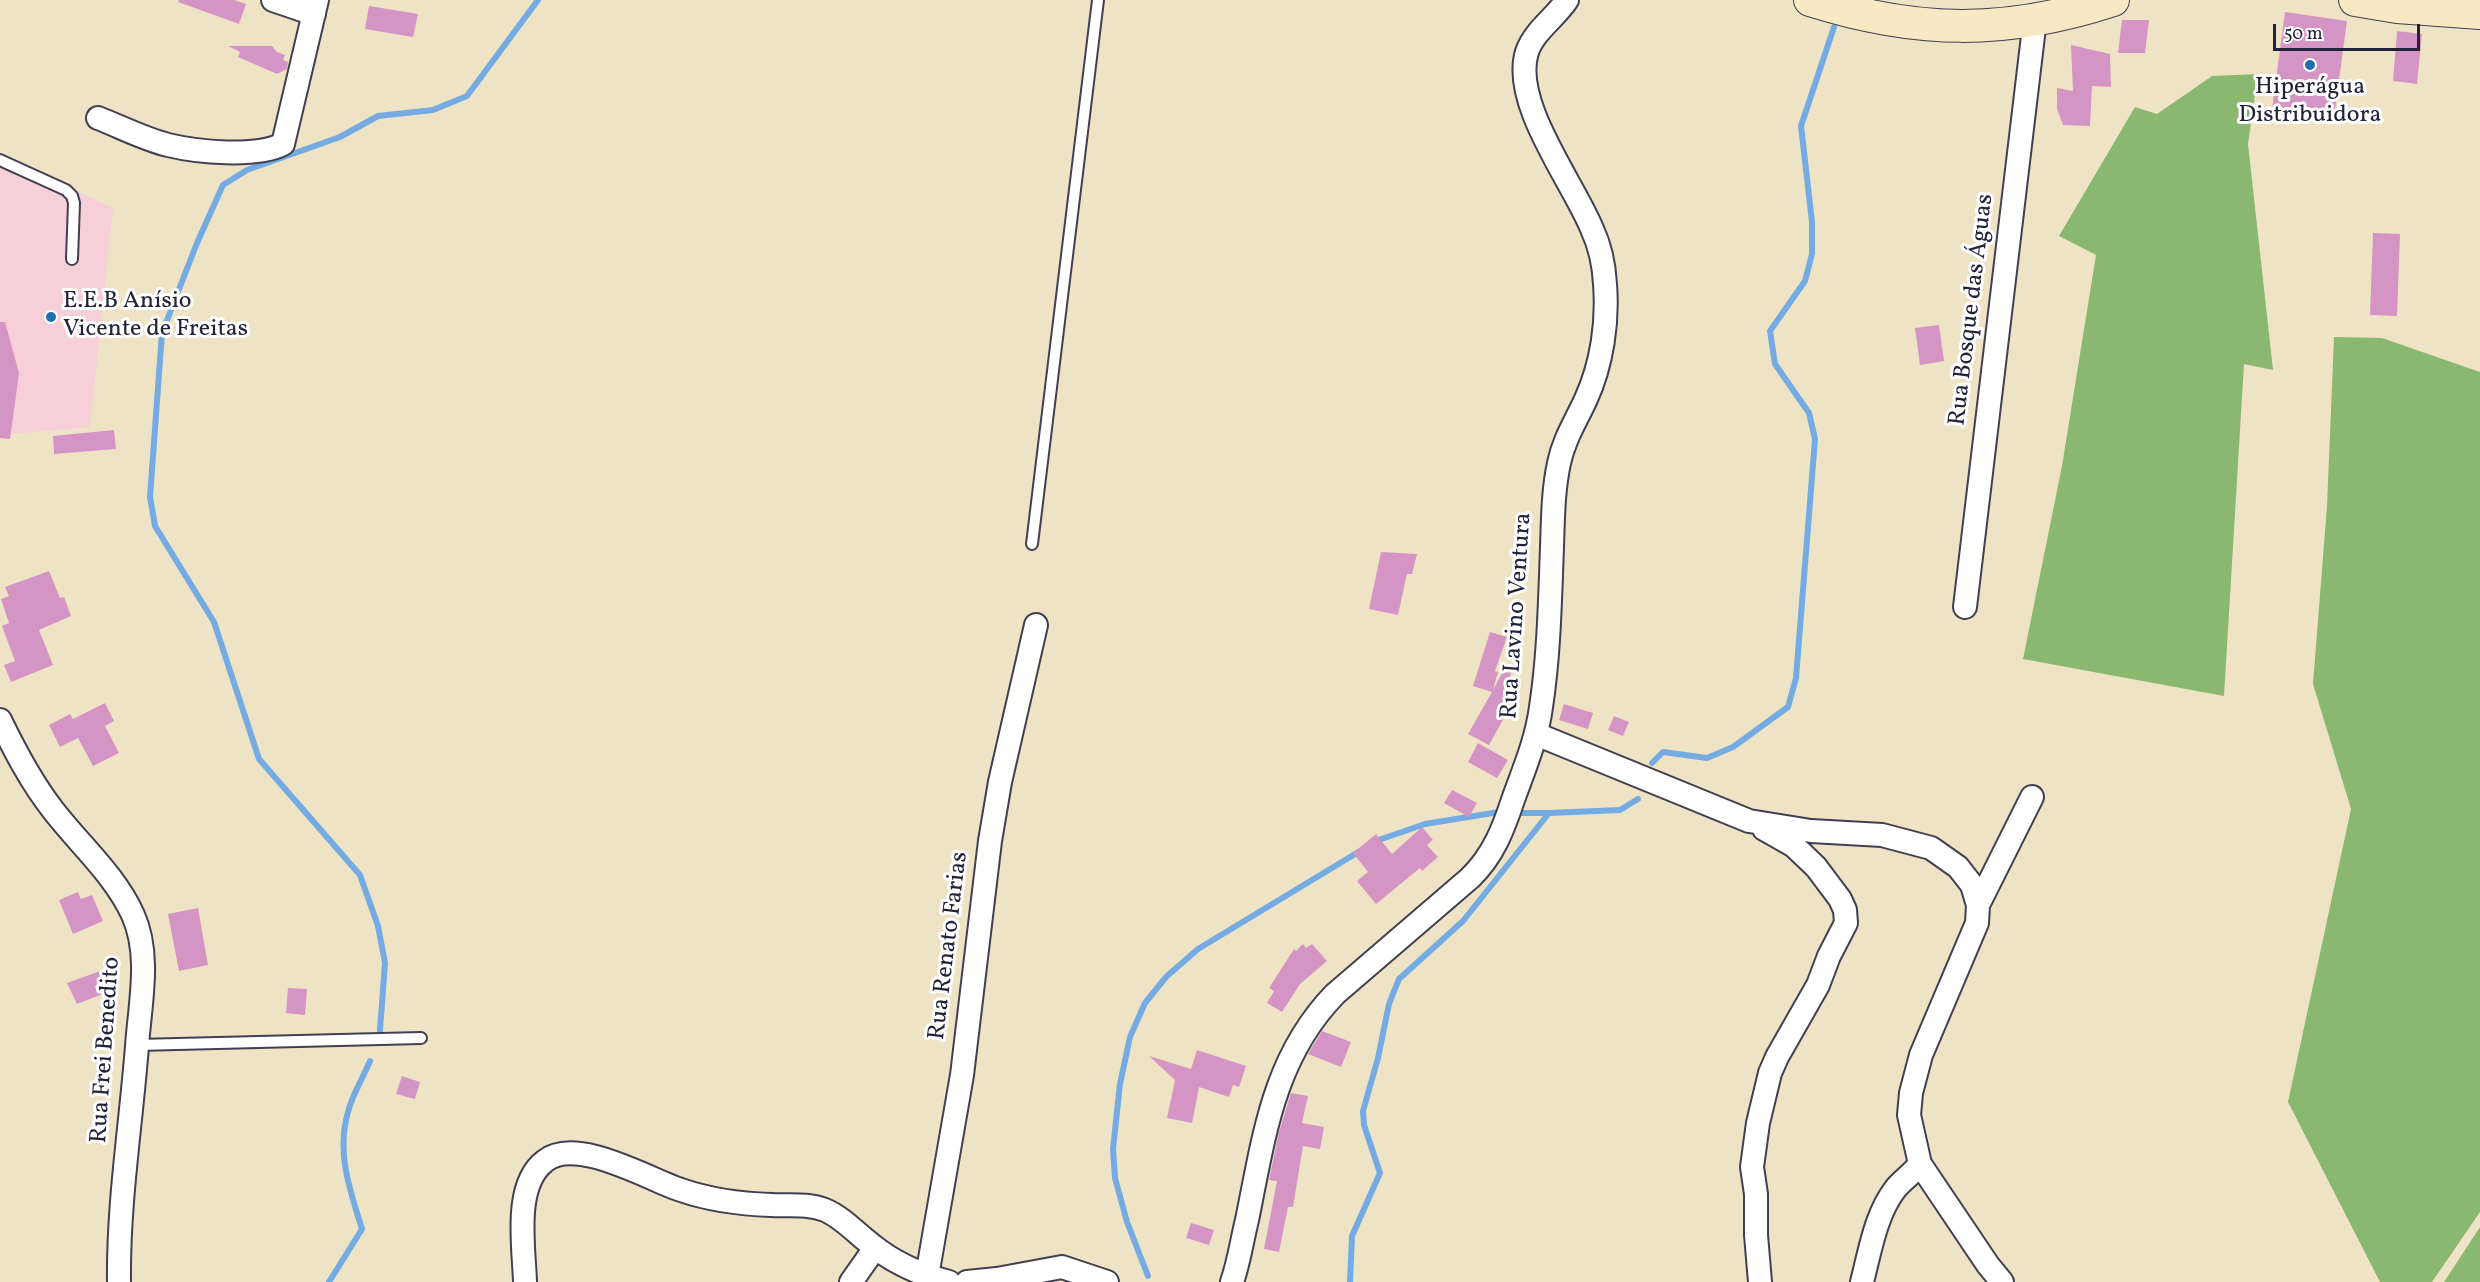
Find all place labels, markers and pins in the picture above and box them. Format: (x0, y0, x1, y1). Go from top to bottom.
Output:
marker: Hiperágua Distribuidora (2303, 58, 2317, 72)
place label: Hiperágua Distribuidora (2239, 75, 2381, 131)
place label: E.E.B Anísio Vicente de Freitas (63, 289, 248, 345)
marker: E.E.B Anísio Vicente de Freitas (44, 310, 58, 324)

